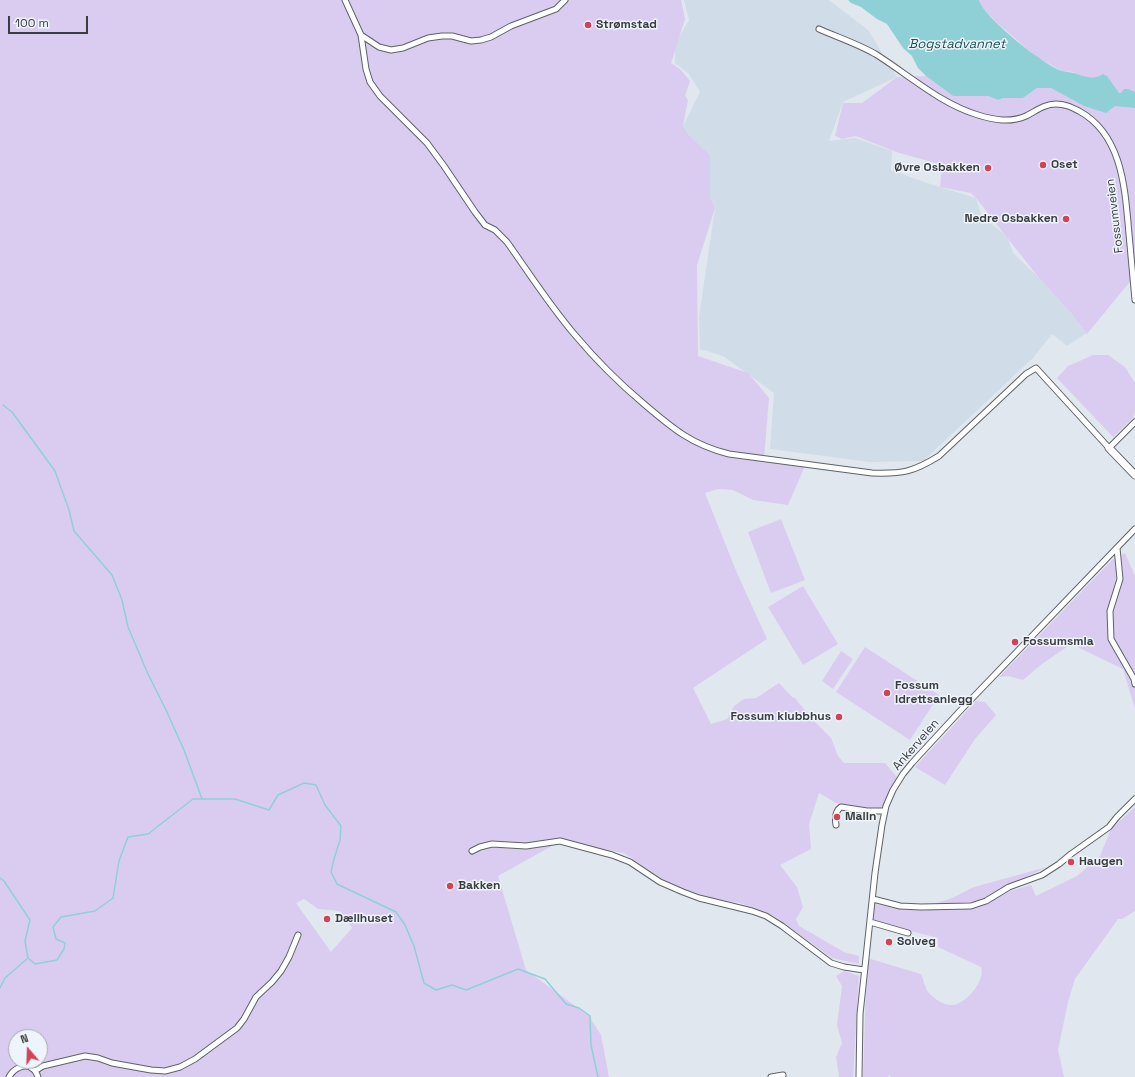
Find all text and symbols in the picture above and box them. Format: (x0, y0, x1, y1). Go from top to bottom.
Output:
scale bar (10, 8, 90, 34)
text: 100 m (15, 15, 49, 31)
place label: Strømstad (596, 18, 657, 32)
marker: Strømstad (583, 20, 593, 30)
water label: Bogstadvannet (909, 36, 1005, 52)
place label: Oset (1051, 158, 1078, 172)
marker: Oset (1038, 160, 1048, 170)
place label: Øvre Osbakken (894, 161, 980, 175)
marker: Øvre Osbakken (983, 163, 993, 173)
street label: Fossumveien (1103, 178, 1127, 254)
place label: Nedre Osbakken (964, 212, 1058, 226)
marker: Nedre Osbakken (1061, 214, 1071, 224)
place label: Fossumsmia (1023, 635, 1094, 649)
marker: Fossumsmia (1010, 637, 1020, 647)
place label: Fossum idrettsanlegg (895, 679, 973, 707)
marker: Fossum idrettsanlegg (882, 688, 892, 698)
place label: Fossum klubbhus (730, 710, 831, 724)
marker: Fossum klubbhus (834, 712, 844, 722)
street label: Ankerveien (890, 716, 942, 774)
place label: Malin (845, 810, 876, 824)
marker: Malin (832, 812, 842, 822)
place label: Haugen (1079, 855, 1123, 869)
marker: Haugen (1066, 857, 1076, 867)
place label: Bakken (458, 879, 500, 893)
marker: Bakken (445, 881, 455, 891)
place label: Dælihuset (335, 912, 393, 926)
marker: Dælihuset (322, 914, 332, 924)
place label: Solveg (897, 935, 936, 949)
marker: Solveg (884, 937, 894, 947)
north arrow (8, 1029, 48, 1069)
text: N (19, 1031, 30, 1046)

